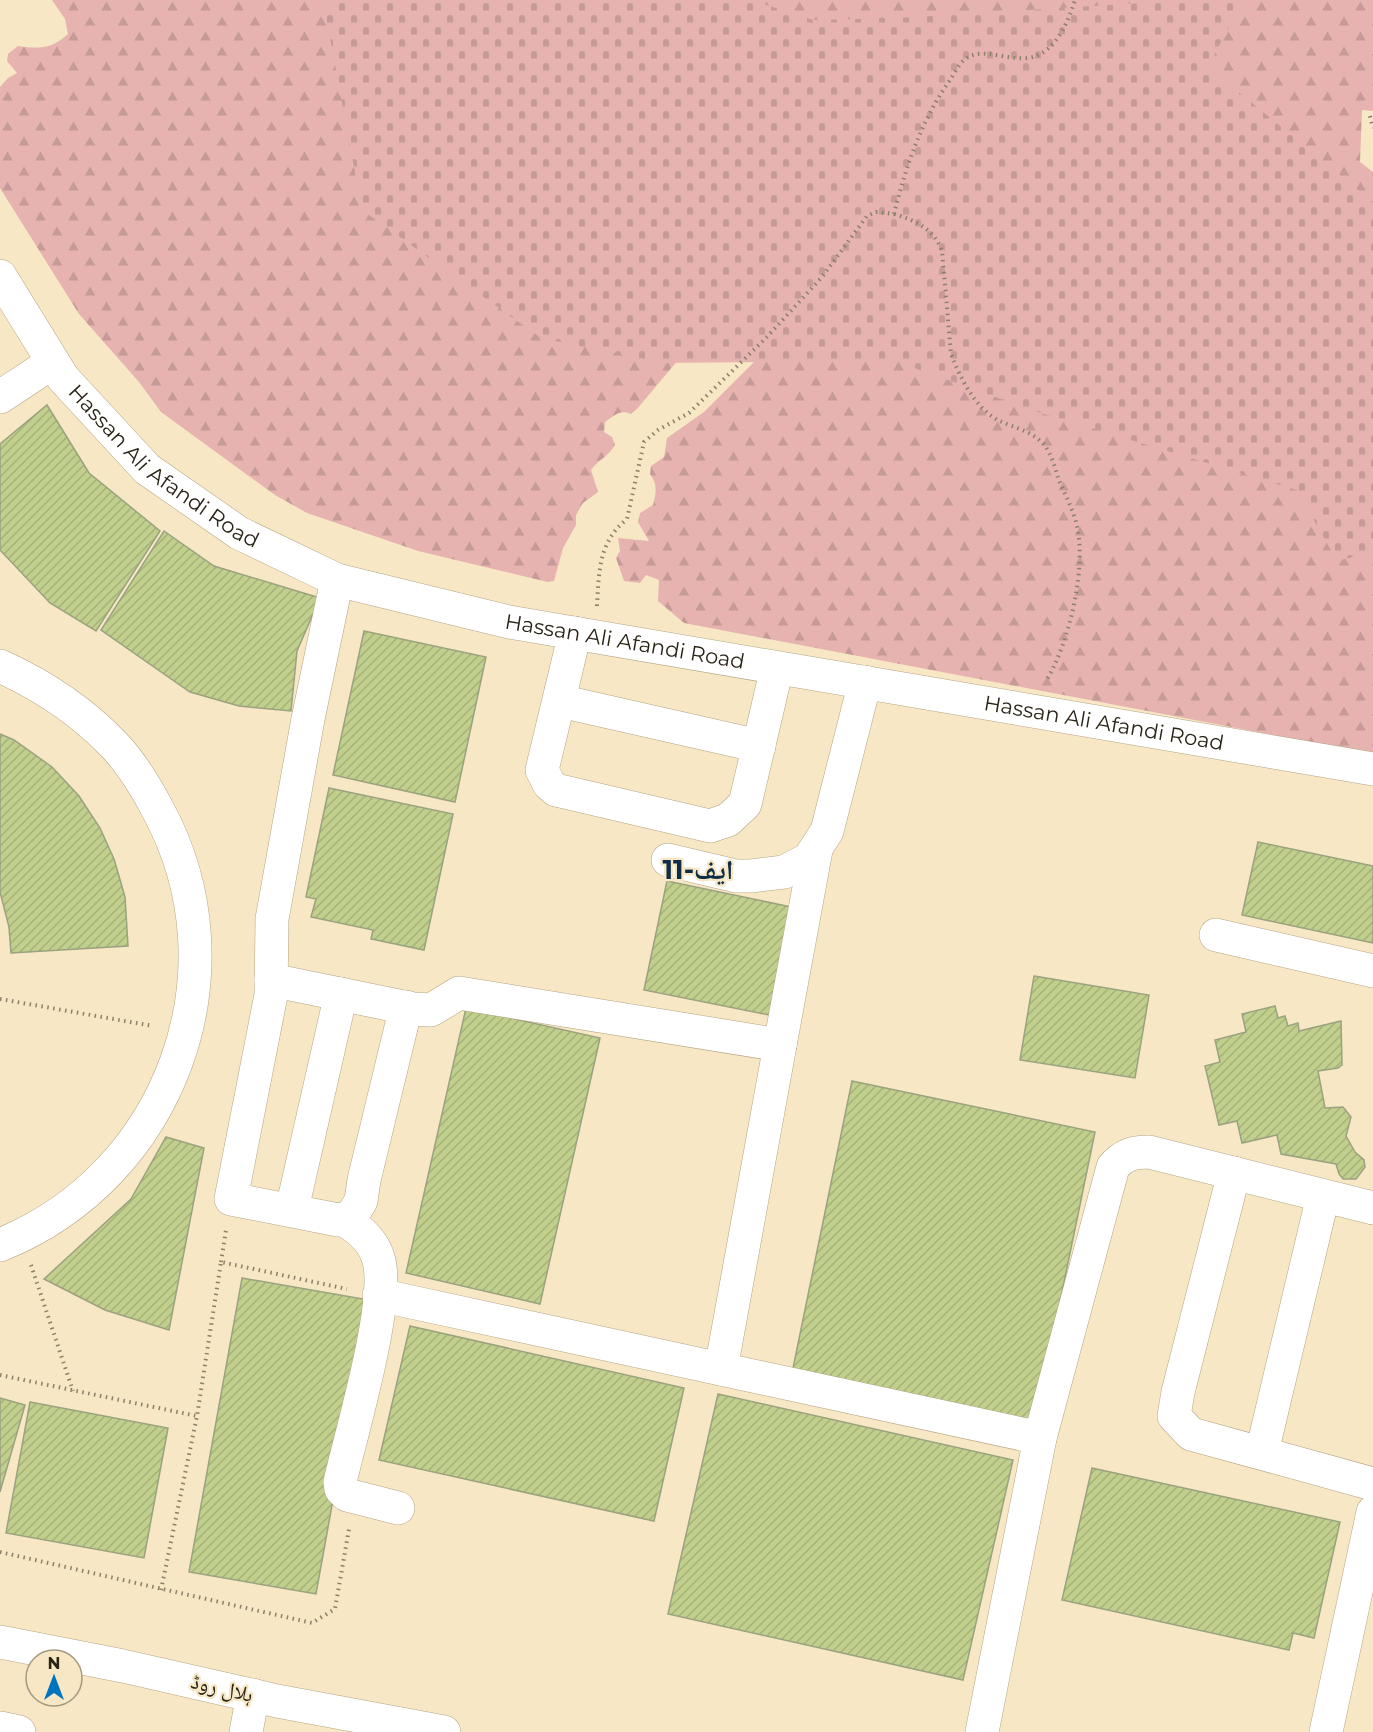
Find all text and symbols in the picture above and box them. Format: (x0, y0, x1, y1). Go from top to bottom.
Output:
street label: Hassan Ali Afandi Road (63, 379, 263, 553)
street label: Hassan Ali Afandi Road (503, 609, 747, 674)
street label: Hassan Ali Afandi Road (982, 690, 1226, 755)
district label: ایف-11 (663, 853, 734, 886)
north arrow (24, 1648, 84, 1708)
text: N (48, 1654, 60, 1673)
street label: ہلال روڈ (189, 1668, 256, 1707)

